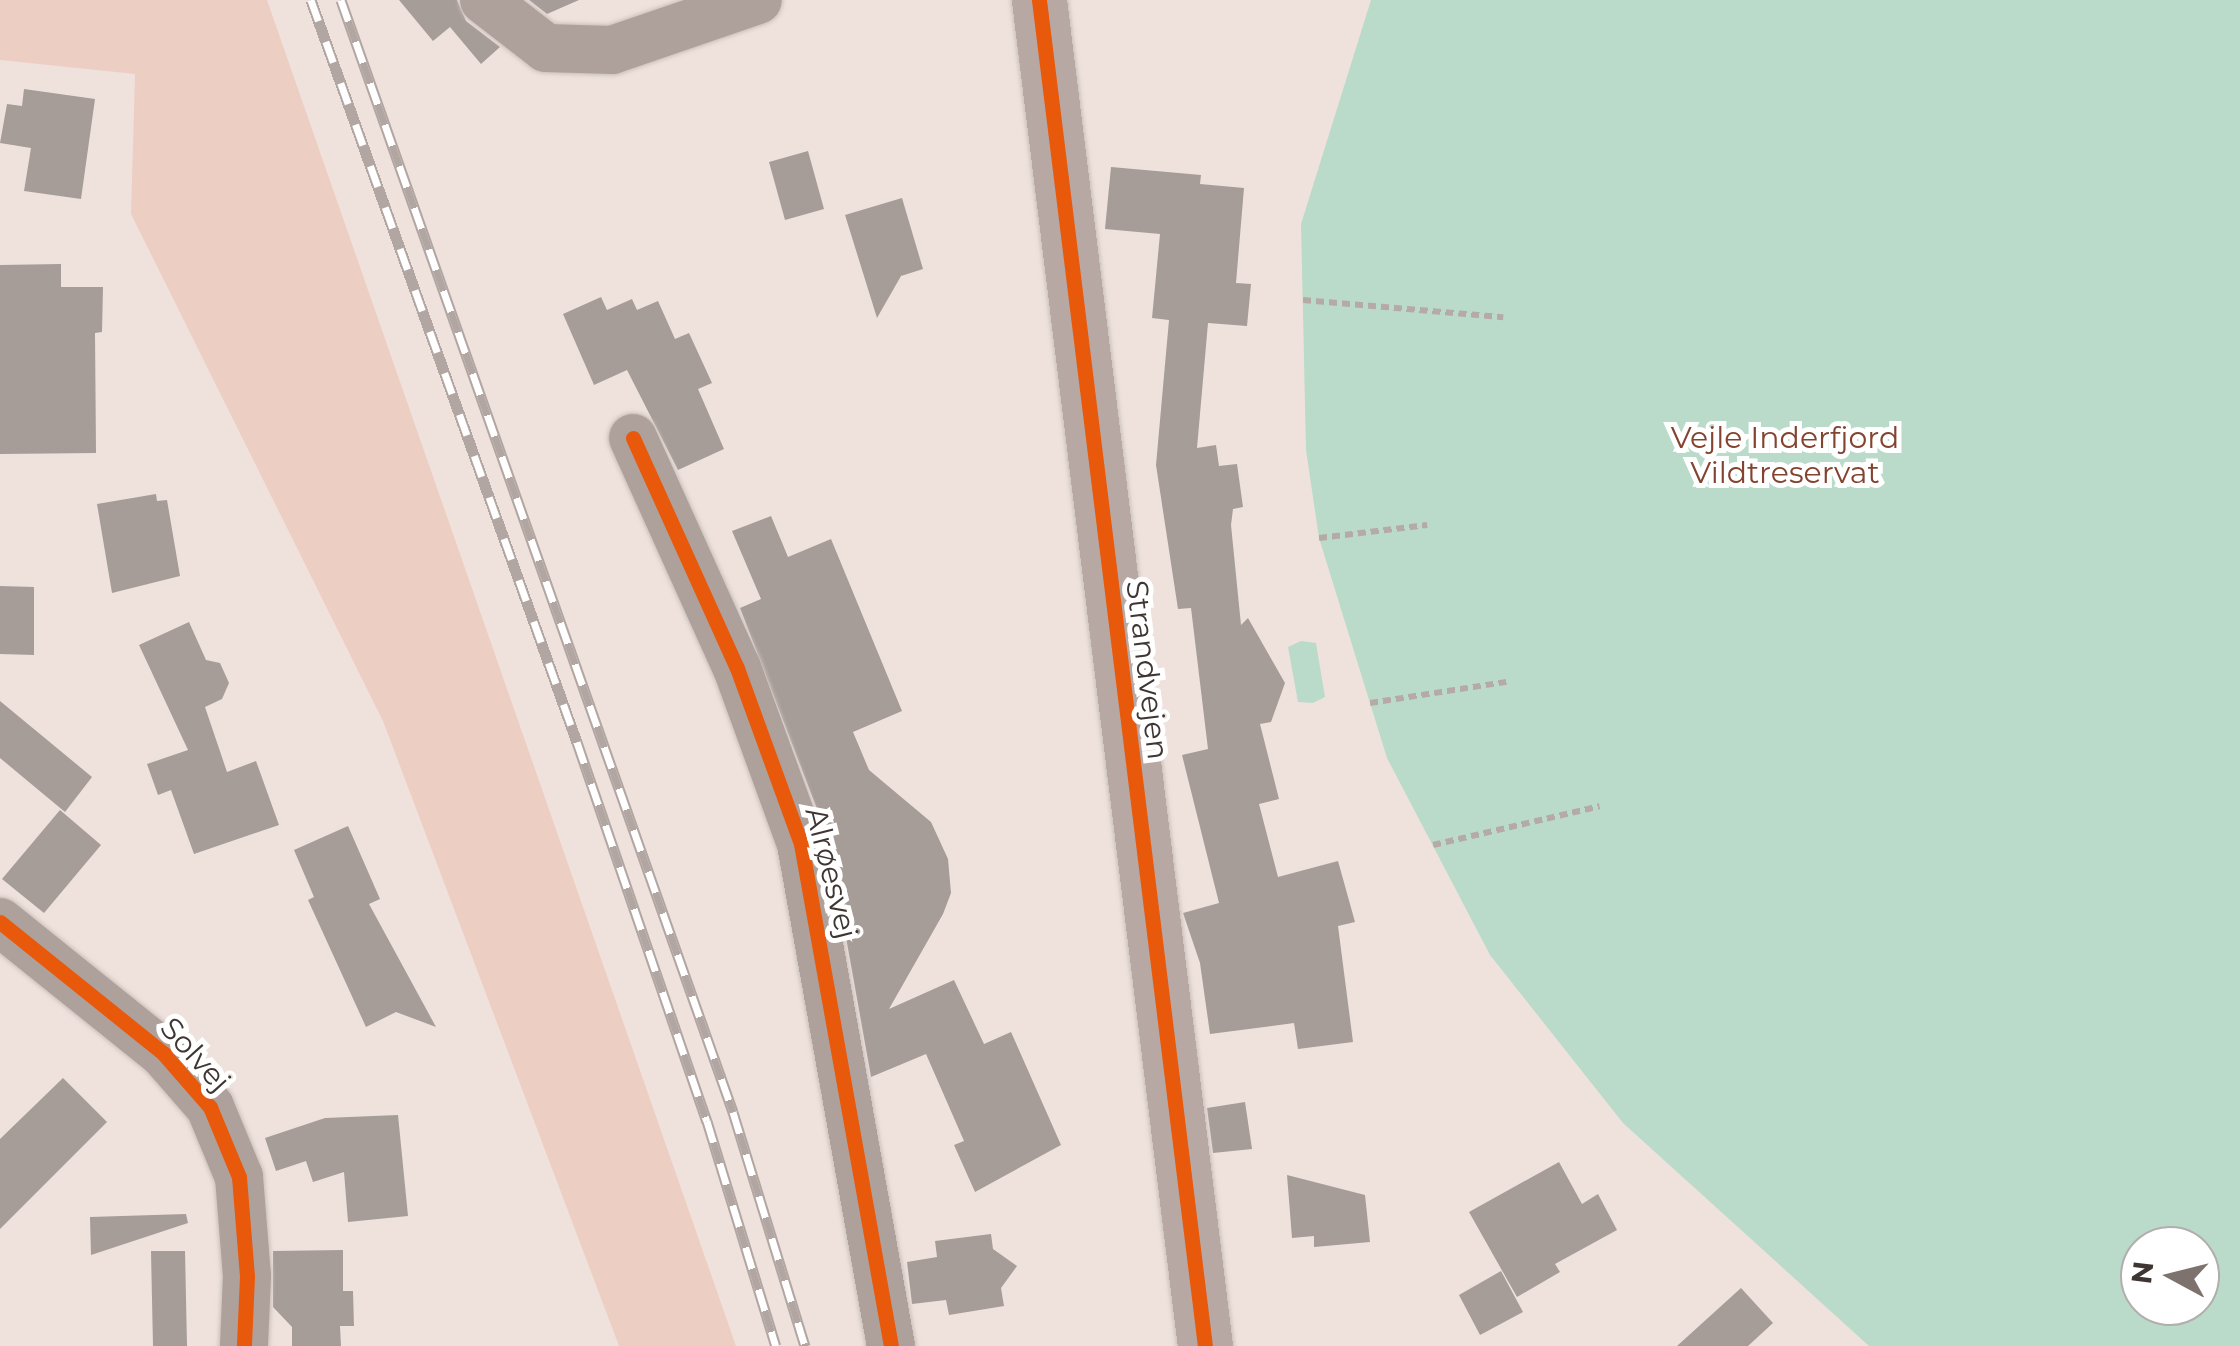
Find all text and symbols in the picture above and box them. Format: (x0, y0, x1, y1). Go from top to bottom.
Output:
park label: Vejle Inderfjord Vildtreservat (1671, 420, 1899, 490)
street label: Strandvejen (1118, 578, 1176, 762)
street label: Alrøesvej (797, 803, 865, 943)
street label: Solvej (152, 1011, 238, 1099)
north arrow (2120, 1226, 2220, 1326)
text: N (2124, 1259, 2160, 1286)

